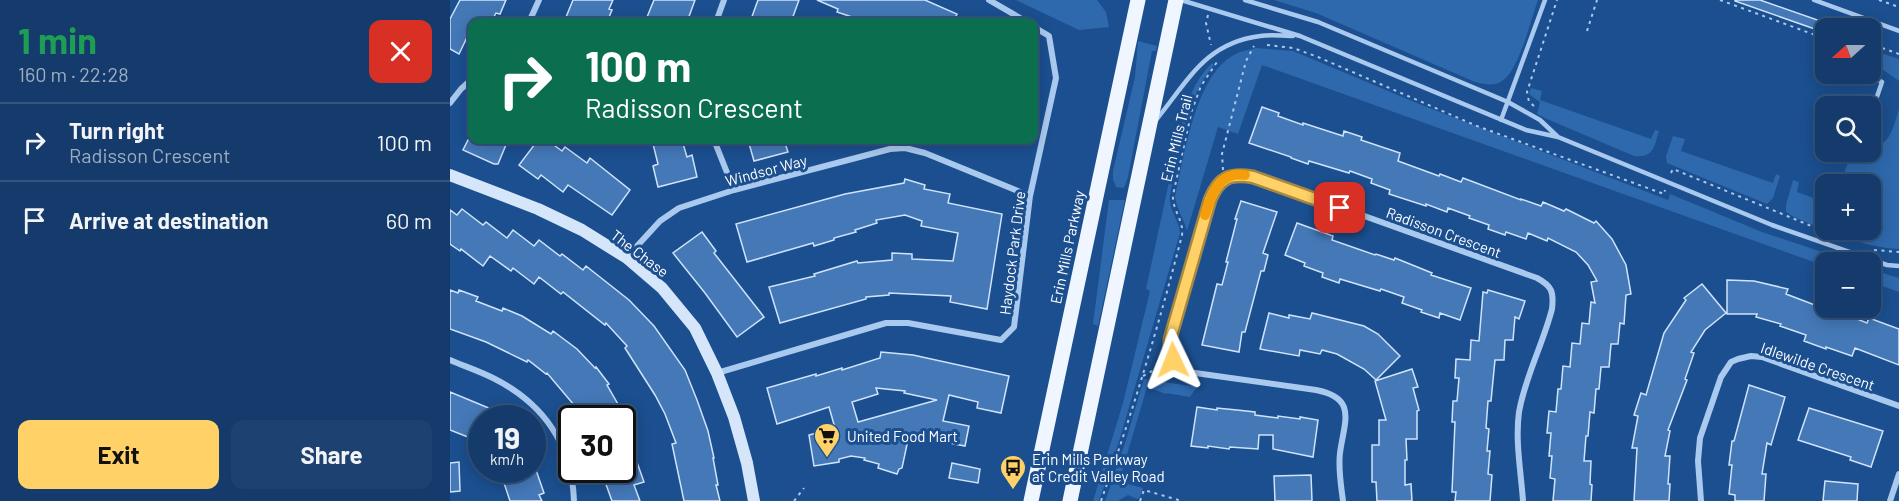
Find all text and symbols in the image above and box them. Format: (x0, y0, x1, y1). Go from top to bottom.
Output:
text: 1 min (18, 18, 97, 61)
north arrow (1815, 18, 1881, 84)
map controls (1815, 18, 1881, 318)
button: close (369, 20, 432, 83)
text: 100 m (585, 40, 691, 90)
icon: right (486, 42, 564, 120)
text: 160 m · 22:28 (18, 62, 129, 86)
text: Radisson Crescent (585, 91, 803, 123)
street label: Erin Mills Trail (1156, 93, 1196, 183)
button: search (1815, 96, 1881, 162)
text: Turn right (69, 117, 164, 143)
icon: right (18, 126, 51, 159)
text: 100 m (377, 129, 432, 155)
text: Radisson Crescent (69, 143, 231, 167)
street label: Windsor Way (723, 150, 809, 190)
button: + (1815, 174, 1881, 240)
pin (1314, 182, 1365, 233)
street label: Erin Mills Parkway (1046, 188, 1088, 305)
street label: Haydock Park Drive (995, 190, 1029, 316)
icon: arrive (1323, 191, 1356, 224)
street label: Radisson Crescent (1384, 203, 1504, 261)
icon: arrive (18, 204, 51, 237)
text: Arrive at destination (69, 207, 268, 233)
text: 60 m (386, 207, 432, 233)
street label: The Chase (608, 225, 672, 281)
button: − (1815, 252, 1881, 318)
position arrow (1141, 328, 1205, 392)
street label: Idlewilde Crescent (1759, 338, 1877, 394)
speed limit sign: 30 (558, 405, 636, 483)
text: 19 (494, 419, 520, 455)
button: Exit (18, 420, 219, 489)
button: Share (231, 420, 432, 489)
supermarket icon: United Food Mart (812, 421, 842, 459)
place label: United Food Mart (847, 427, 958, 445)
text: km/h (490, 450, 524, 468)
place label: Erin Mills Parkway at Credit Valley Road (1032, 450, 1165, 485)
bus stop icon: Erin Mills Parkway at Credit Valley Road (998, 453, 1028, 491)

